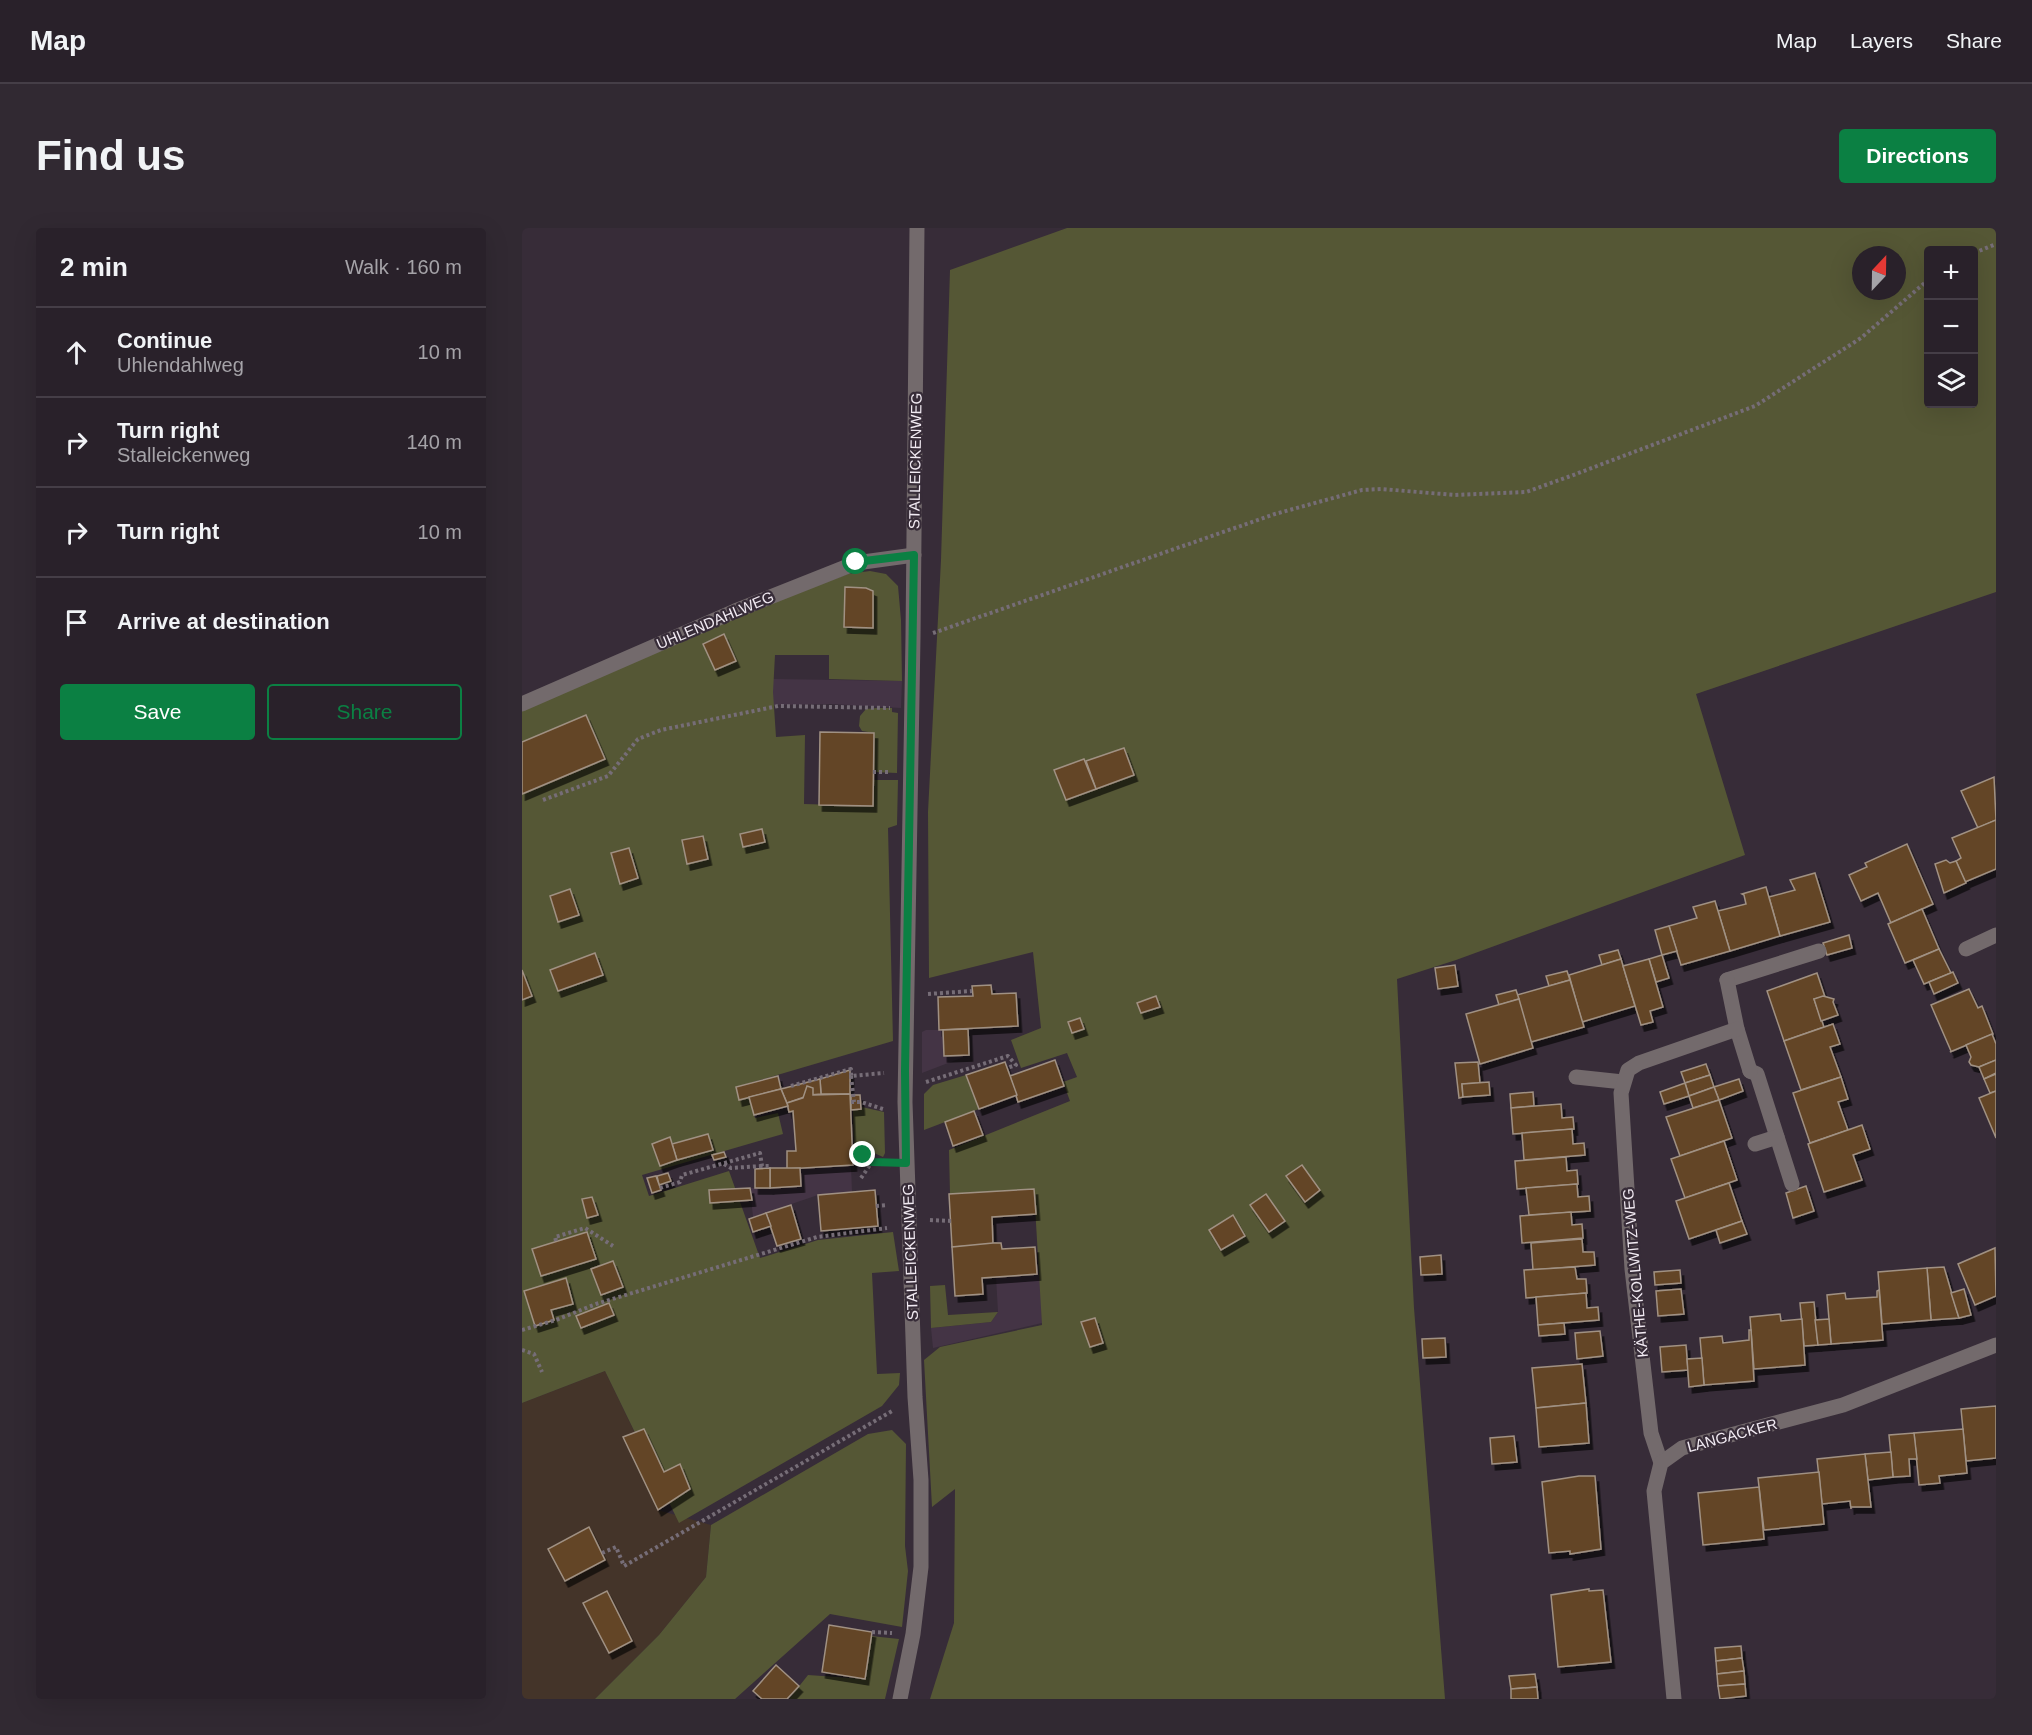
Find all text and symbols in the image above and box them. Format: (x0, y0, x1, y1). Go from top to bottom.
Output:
text: Map (30, 25, 86, 56)
text: Map (1776, 29, 1817, 52)
text: Layers (1850, 29, 1913, 52)
text: Share (1946, 29, 2002, 52)
button: Directions (1839, 129, 1996, 183)
text: Find us (36, 132, 185, 179)
north arrow (1852, 246, 1906, 300)
map controls (1924, 246, 1978, 408)
button: + (1924, 246, 1978, 300)
text: 2 min (60, 252, 128, 282)
text: Walk · 160 m (345, 256, 462, 278)
button: − (1924, 300, 1978, 354)
text: Continue (117, 328, 212, 353)
icon: ahead (60, 336, 93, 369)
text: 10 m (418, 341, 462, 363)
text: Uhlendahlweg (117, 354, 244, 376)
button: layers (1924, 354, 1978, 408)
street label: STALLEICKENWEG (905, 393, 925, 529)
text: Turn right (117, 418, 219, 443)
icon: right (60, 426, 93, 459)
text: 140 m (406, 431, 462, 453)
text: Stalleickenweg (117, 444, 250, 466)
icon: right (60, 516, 93, 549)
text: Turn right (117, 519, 219, 544)
text: 10 m (418, 521, 462, 543)
route start (842, 548, 868, 574)
street label: UHLENDAHLWEG (654, 588, 776, 652)
icon: arrive (60, 606, 93, 639)
text: Arrive at destination (117, 609, 330, 634)
button: Save (60, 684, 255, 740)
button: Share (267, 684, 462, 740)
route end (849, 1141, 875, 1167)
street label: STALLEICKENWEG (899, 1184, 921, 1320)
street label: KÄTHE-KOLLWITZ-WEG (1619, 1188, 1651, 1358)
street label: LANGACKER (1685, 1415, 1779, 1455)

